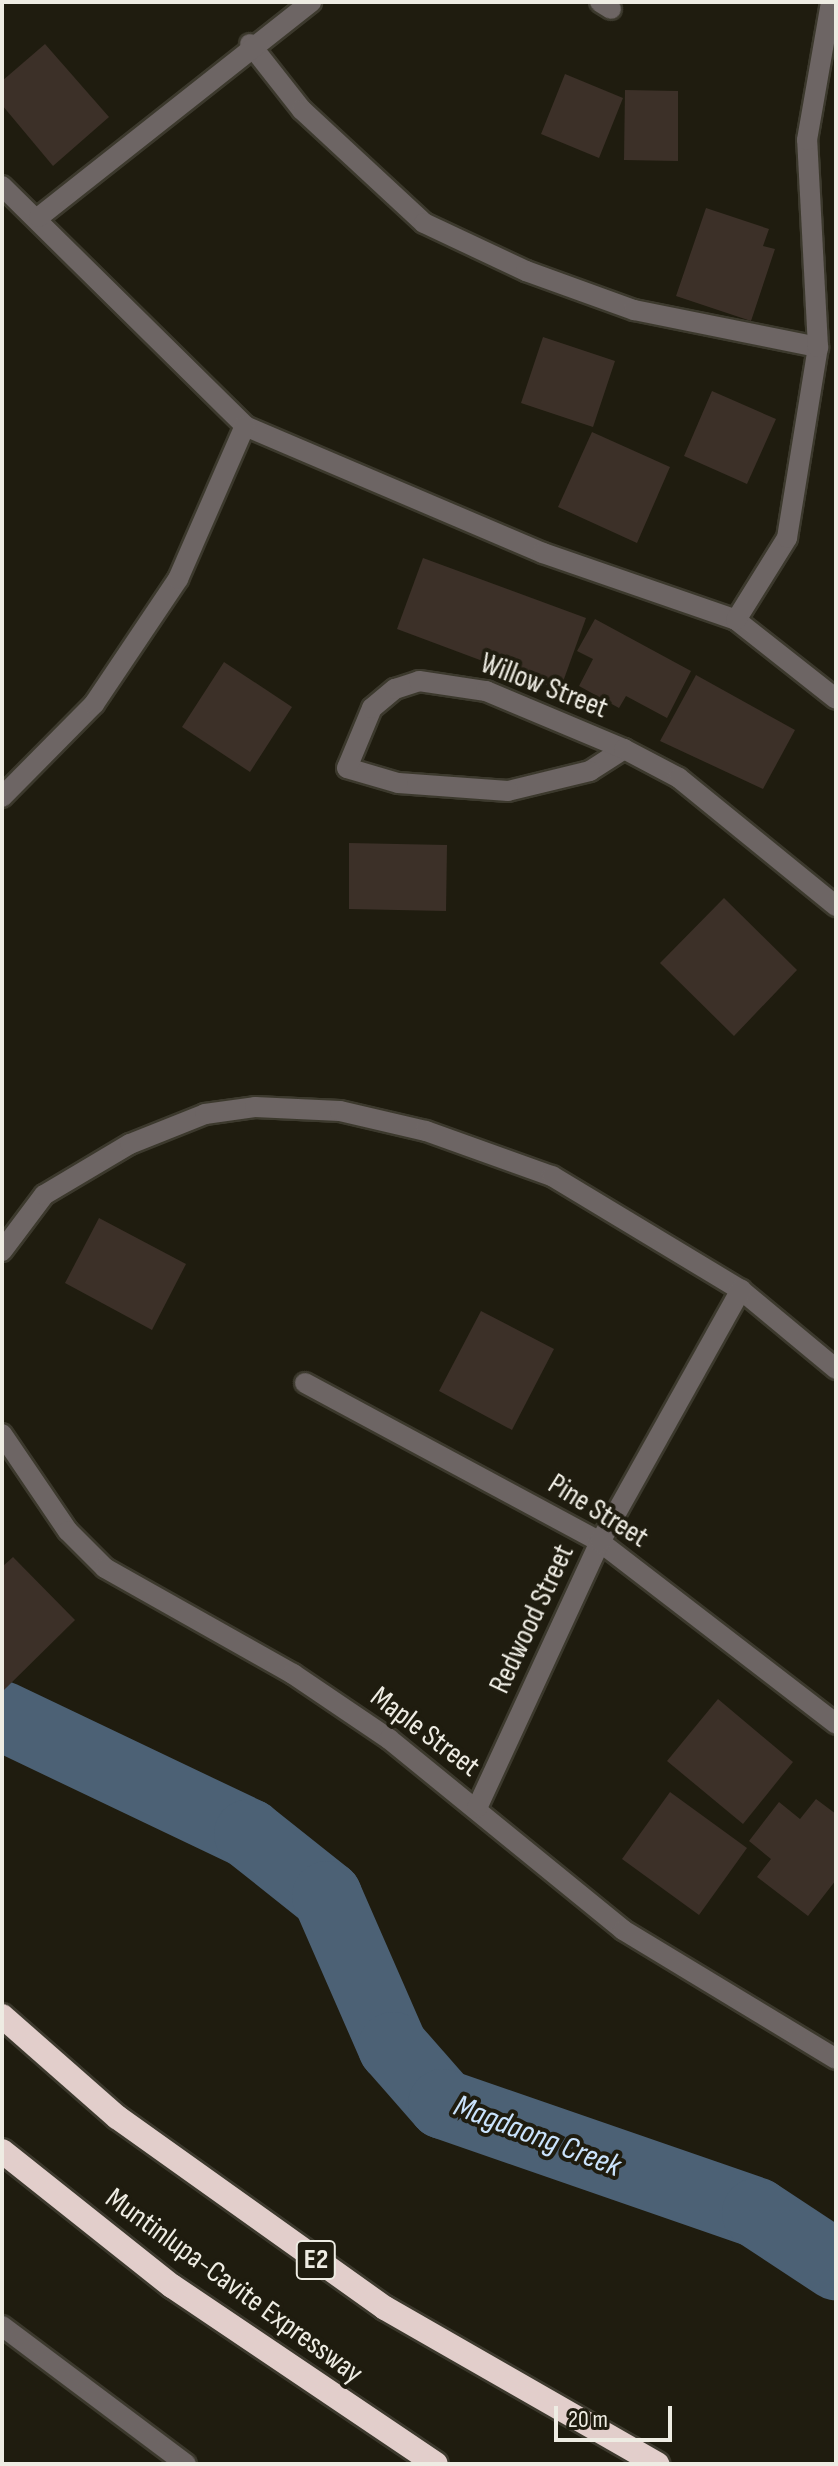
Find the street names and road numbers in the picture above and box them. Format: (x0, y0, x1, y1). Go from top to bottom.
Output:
street label: Willow Street (475, 645, 613, 727)
street label: Pine Street (541, 1466, 655, 1556)
street label: Redwood Street (482, 1539, 582, 1699)
street label: Maple Street (363, 1679, 487, 1785)
street label: Muntinlupa-Cavite Expressway (98, 2181, 370, 2391)
road number: E2 (294, 2236, 338, 2284)

